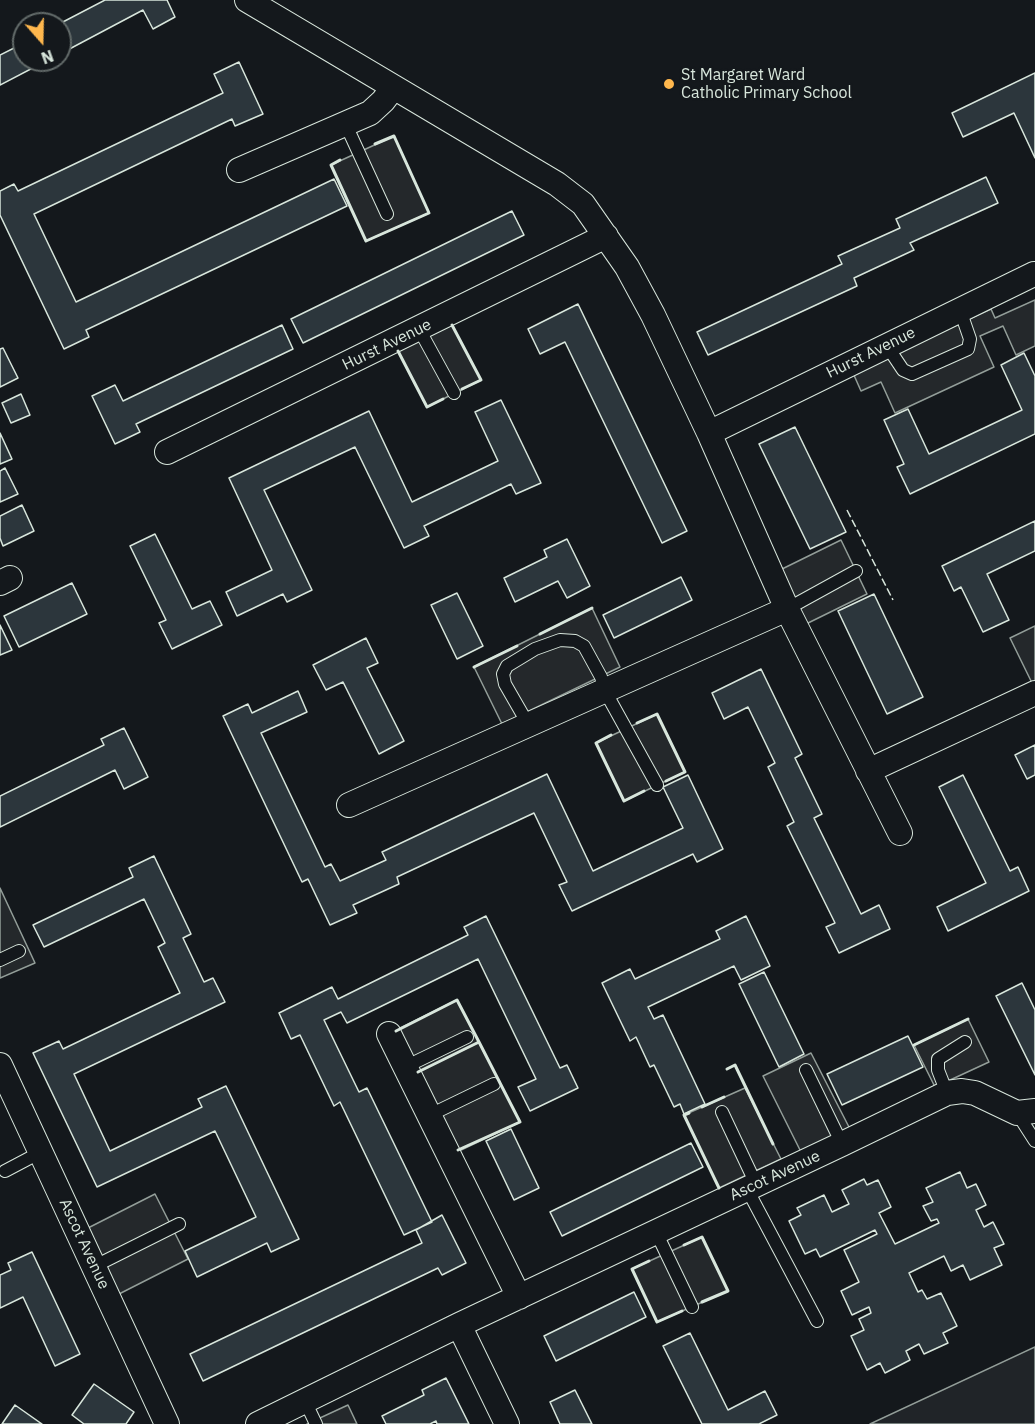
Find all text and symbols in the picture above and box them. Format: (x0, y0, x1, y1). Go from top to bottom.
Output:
north arrow (12, 12, 72, 72)
text: N (39, 46, 56, 68)
place label: St Margaret Ward Catholic Primary School (681, 65, 852, 103)
marker: St Margaret Ward Catholic Primary School (662, 77, 676, 91)
street label: Hurst Avenue (339, 315, 435, 375)
street label: Hurst Avenue (823, 323, 919, 383)
street label: Ascot Avenue (727, 1147, 823, 1205)
street label: Ascot Avenue (55, 1196, 113, 1292)

